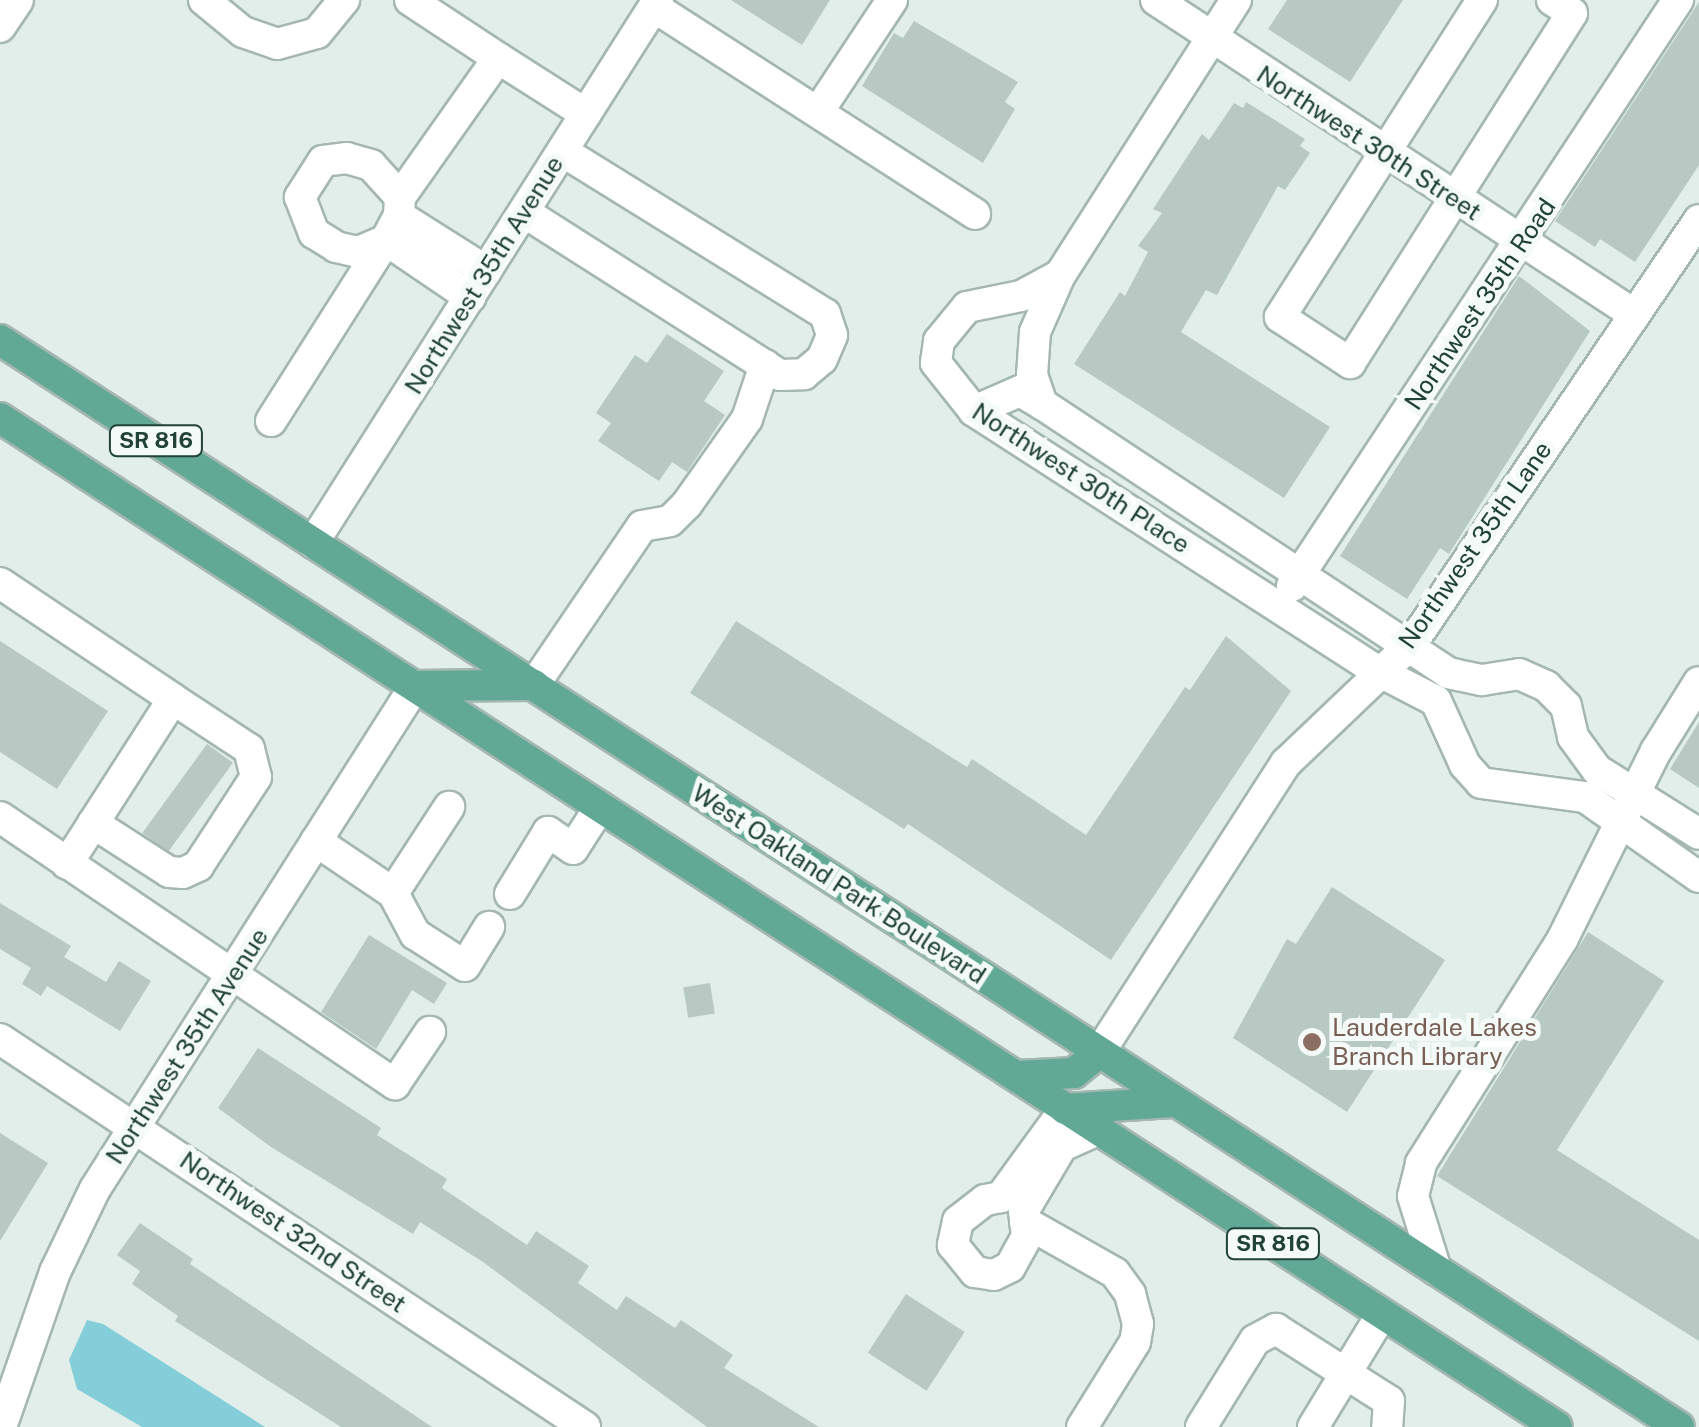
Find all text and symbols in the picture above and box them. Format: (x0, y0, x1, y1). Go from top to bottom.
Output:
street label: Northwest 30th Street (1251, 59, 1487, 227)
street label: Northwest 35th Avenue (398, 150, 570, 400)
street label: Northwest 35th Road (1398, 193, 1562, 415)
street label: Northwest 30th Place (967, 396, 1195, 560)
road number: SR 816 (108, 424, 204, 458)
street label: Northwest 35th Lane (1392, 436, 1558, 654)
street label: West Oakland Park Boulevard (687, 778, 991, 990)
street label: Northwest 35th Avenue (99, 922, 275, 1170)
place label: Lauderdale Lakes Branch Library (1332, 1013, 1537, 1072)
marker: Lauderdale Lakes Branch Library (1301, 1031, 1323, 1053)
street label: Northwest 32nd Street (174, 1145, 412, 1319)
road number: SR 816 (1226, 1227, 1320, 1261)

